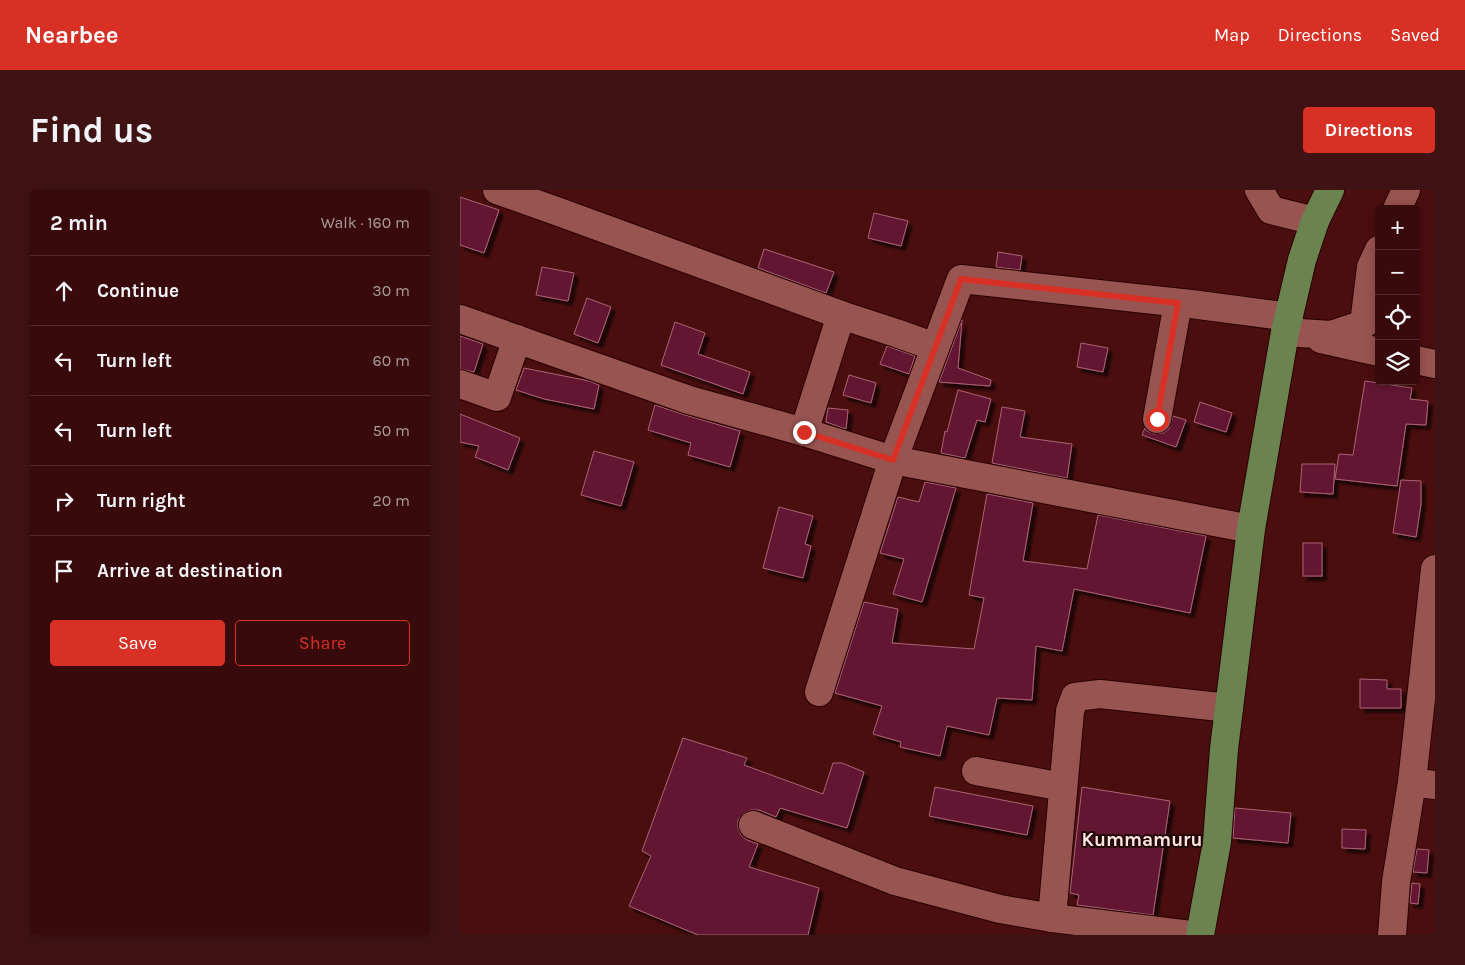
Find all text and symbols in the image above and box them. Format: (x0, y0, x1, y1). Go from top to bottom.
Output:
text: Nearbee (25, 21, 119, 49)
text: Map (1214, 24, 1250, 46)
text: Directions (1278, 24, 1362, 46)
text: Saved (1390, 24, 1440, 46)
button: Directions (1303, 107, 1435, 153)
text: Find us (30, 110, 153, 151)
map controls (1375, 205, 1420, 385)
button: + (1375, 205, 1420, 250)
text: 2 min (50, 211, 108, 235)
text: Walk · 160 m (321, 213, 410, 232)
button: − (1375, 250, 1420, 295)
icon: ahead (50, 277, 78, 305)
text: Continue (97, 280, 179, 302)
text: 30 m (372, 281, 410, 300)
button: locate (1375, 295, 1420, 340)
button: layers (1375, 340, 1420, 385)
icon: left (50, 347, 78, 375)
text: Turn left (97, 350, 172, 372)
text: 60 m (373, 351, 410, 370)
route start (1146, 408, 1169, 431)
icon: left (50, 417, 78, 445)
text: Turn left (97, 420, 172, 442)
text: 50 m (373, 421, 410, 440)
route end (793, 421, 816, 444)
icon: right (50, 487, 78, 515)
text: Turn right (97, 490, 186, 512)
text: 20 m (372, 491, 410, 510)
icon: arrive (50, 557, 78, 585)
text: Arrive at destination (97, 560, 283, 582)
button: Save (50, 620, 225, 666)
button: Share (235, 620, 410, 666)
district label: Kummamuru (1082, 829, 1202, 851)

